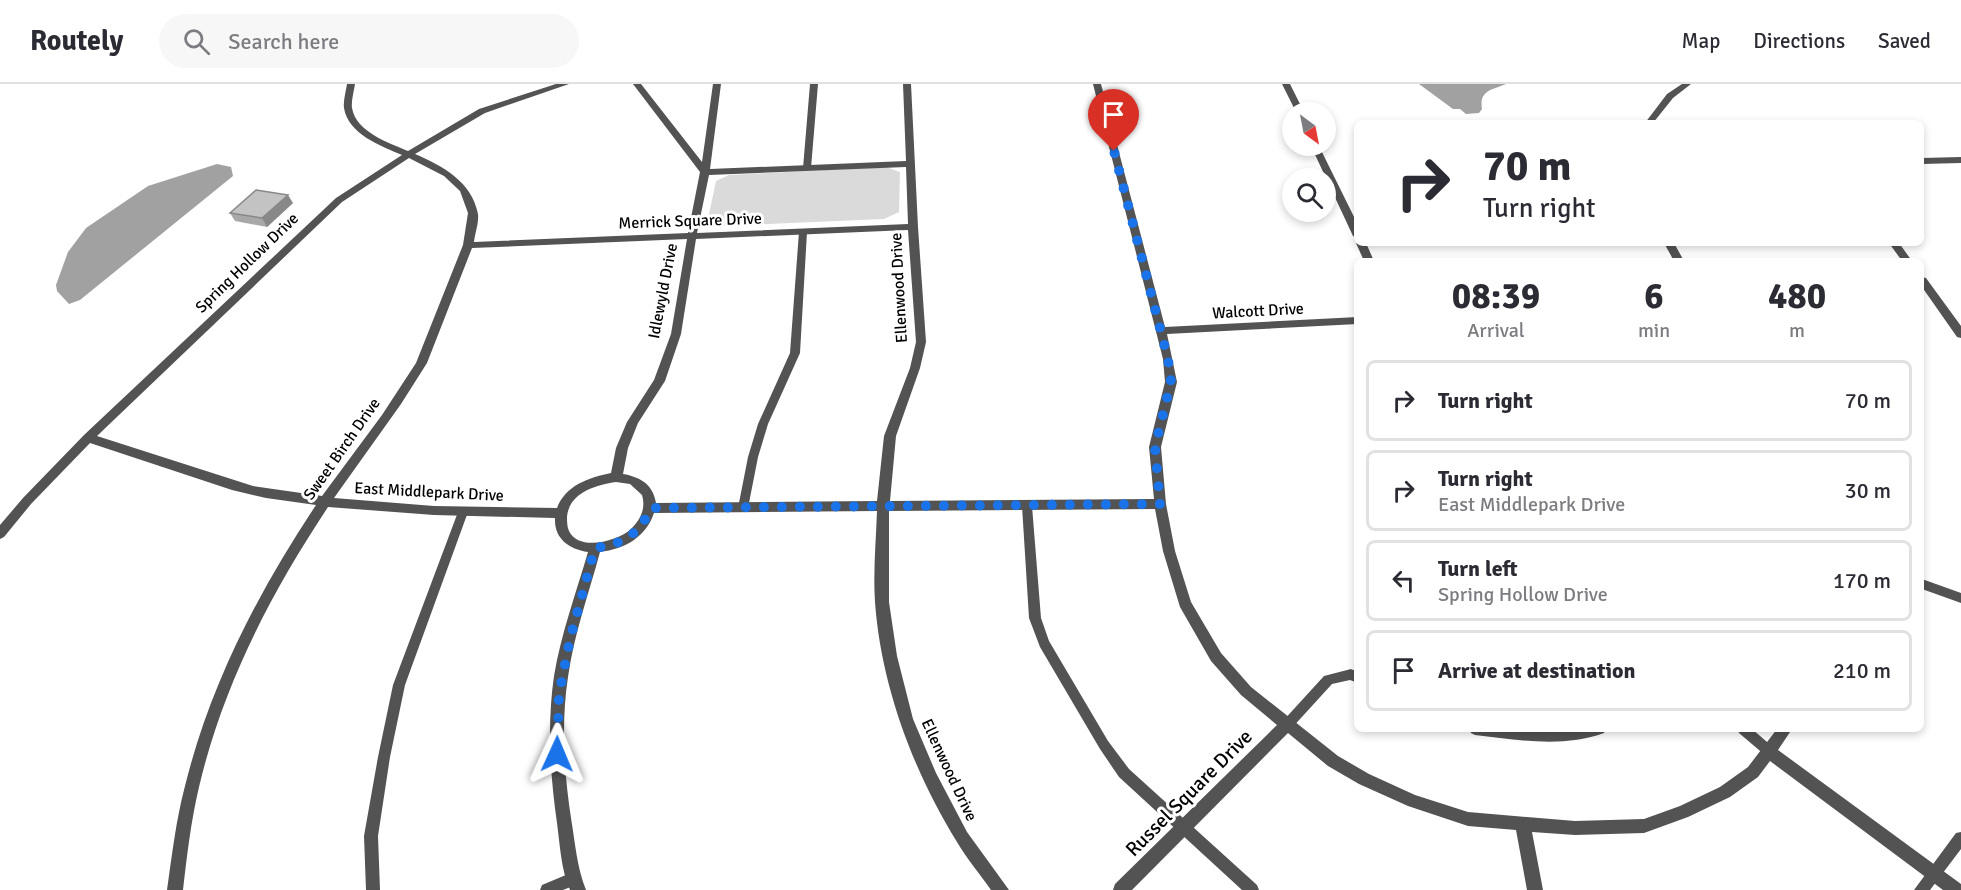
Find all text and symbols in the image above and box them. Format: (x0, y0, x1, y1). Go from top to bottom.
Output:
search box (159, 14, 579, 68)
text: Routely (30, 24, 123, 58)
icon: search (180, 25, 213, 58)
text: Search here (228, 28, 339, 55)
text: Map (1682, 28, 1720, 54)
text: Directions (1753, 28, 1845, 54)
text: Saved (1878, 28, 1931, 54)
pin (1088, 89, 1139, 151)
icon: arrive (1097, 98, 1130, 131)
north arrow (1282, 102, 1336, 156)
map controls (1282, 102, 1336, 222)
text: 70 m (1483, 141, 1572, 192)
icon: right (1384, 144, 1462, 222)
button: search (1282, 168, 1336, 222)
text: Turn right (1483, 192, 1596, 225)
street label: Spring Hollow Drive (191, 209, 303, 317)
street label: Merrick Square Drive (618, 209, 762, 233)
street label: Ellenwood Drive (886, 232, 912, 344)
street label: Idlewyld Drive (644, 242, 682, 340)
text: 08:39 (1452, 274, 1540, 319)
text: 6 (1644, 274, 1664, 319)
text: 480 (1768, 274, 1826, 319)
street label: Walcott Drive (1212, 299, 1304, 323)
text: Arrival (1467, 318, 1525, 343)
text: min (1638, 318, 1670, 343)
text: m (1789, 318, 1805, 343)
icon: right (1387, 384, 1420, 417)
text: Turn right (1438, 387, 1533, 414)
text: 70 m (1845, 387, 1891, 414)
street label: Sweet Birch Drive (299, 394, 385, 504)
text: Turn right (1438, 465, 1533, 492)
icon: right (1387, 474, 1420, 507)
text: 30 m (1845, 477, 1891, 504)
street label: East Middlepark Drive (354, 478, 504, 506)
text: East Middlepark Drive (1438, 492, 1625, 517)
text: Turn left (1438, 555, 1518, 582)
icon: left (1387, 564, 1420, 597)
text: 170 m (1833, 567, 1891, 594)
text: Spring Hollow Drive (1438, 582, 1608, 607)
icon: arrive (1387, 654, 1420, 687)
text: Arrive at destination (1438, 657, 1635, 684)
text: 210 m (1833, 657, 1891, 684)
street label: Ellenwood Drive (917, 716, 981, 824)
position arrow (525, 722, 589, 786)
street label: Russel Square Drive (1120, 724, 1258, 862)

